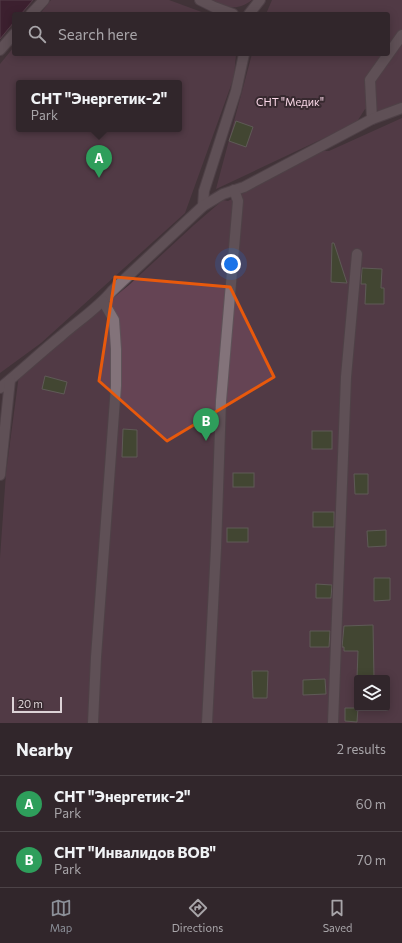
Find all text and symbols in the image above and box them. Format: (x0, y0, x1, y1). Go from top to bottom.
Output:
search box (12, 12, 390, 56)
icon: search (26, 23, 48, 45)
text: Search here (58, 25, 137, 43)
popup (16, 80, 182, 132)
text: СНТ "Энергетик-2" (31, 89, 167, 107)
park label: СНТ "Медик" (256, 95, 324, 108)
text: Park (31, 107, 58, 123)
pin: A (86, 145, 112, 178)
your location (221, 254, 241, 274)
pin: B (193, 408, 219, 441)
map controls (354, 675, 390, 711)
button: layers (354, 675, 390, 711)
scale bar (12, 695, 62, 714)
text: 20 m (18, 697, 43, 710)
text: Nearby (16, 739, 73, 760)
text: 2 results (337, 741, 386, 757)
text: СНТ "Энергетик-2" (54, 787, 191, 805)
text: A (24, 796, 34, 812)
text: 60 m (356, 796, 386, 812)
text: Park (54, 805, 81, 821)
text: СНТ "Инвалидов ВОВ" (54, 843, 216, 861)
text: B (25, 852, 33, 868)
text: 70 m (357, 852, 386, 868)
text: Park (54, 861, 81, 877)
tab: Map (50, 897, 72, 934)
tab: Directions (172, 897, 223, 934)
tab: Saved (323, 897, 352, 934)

